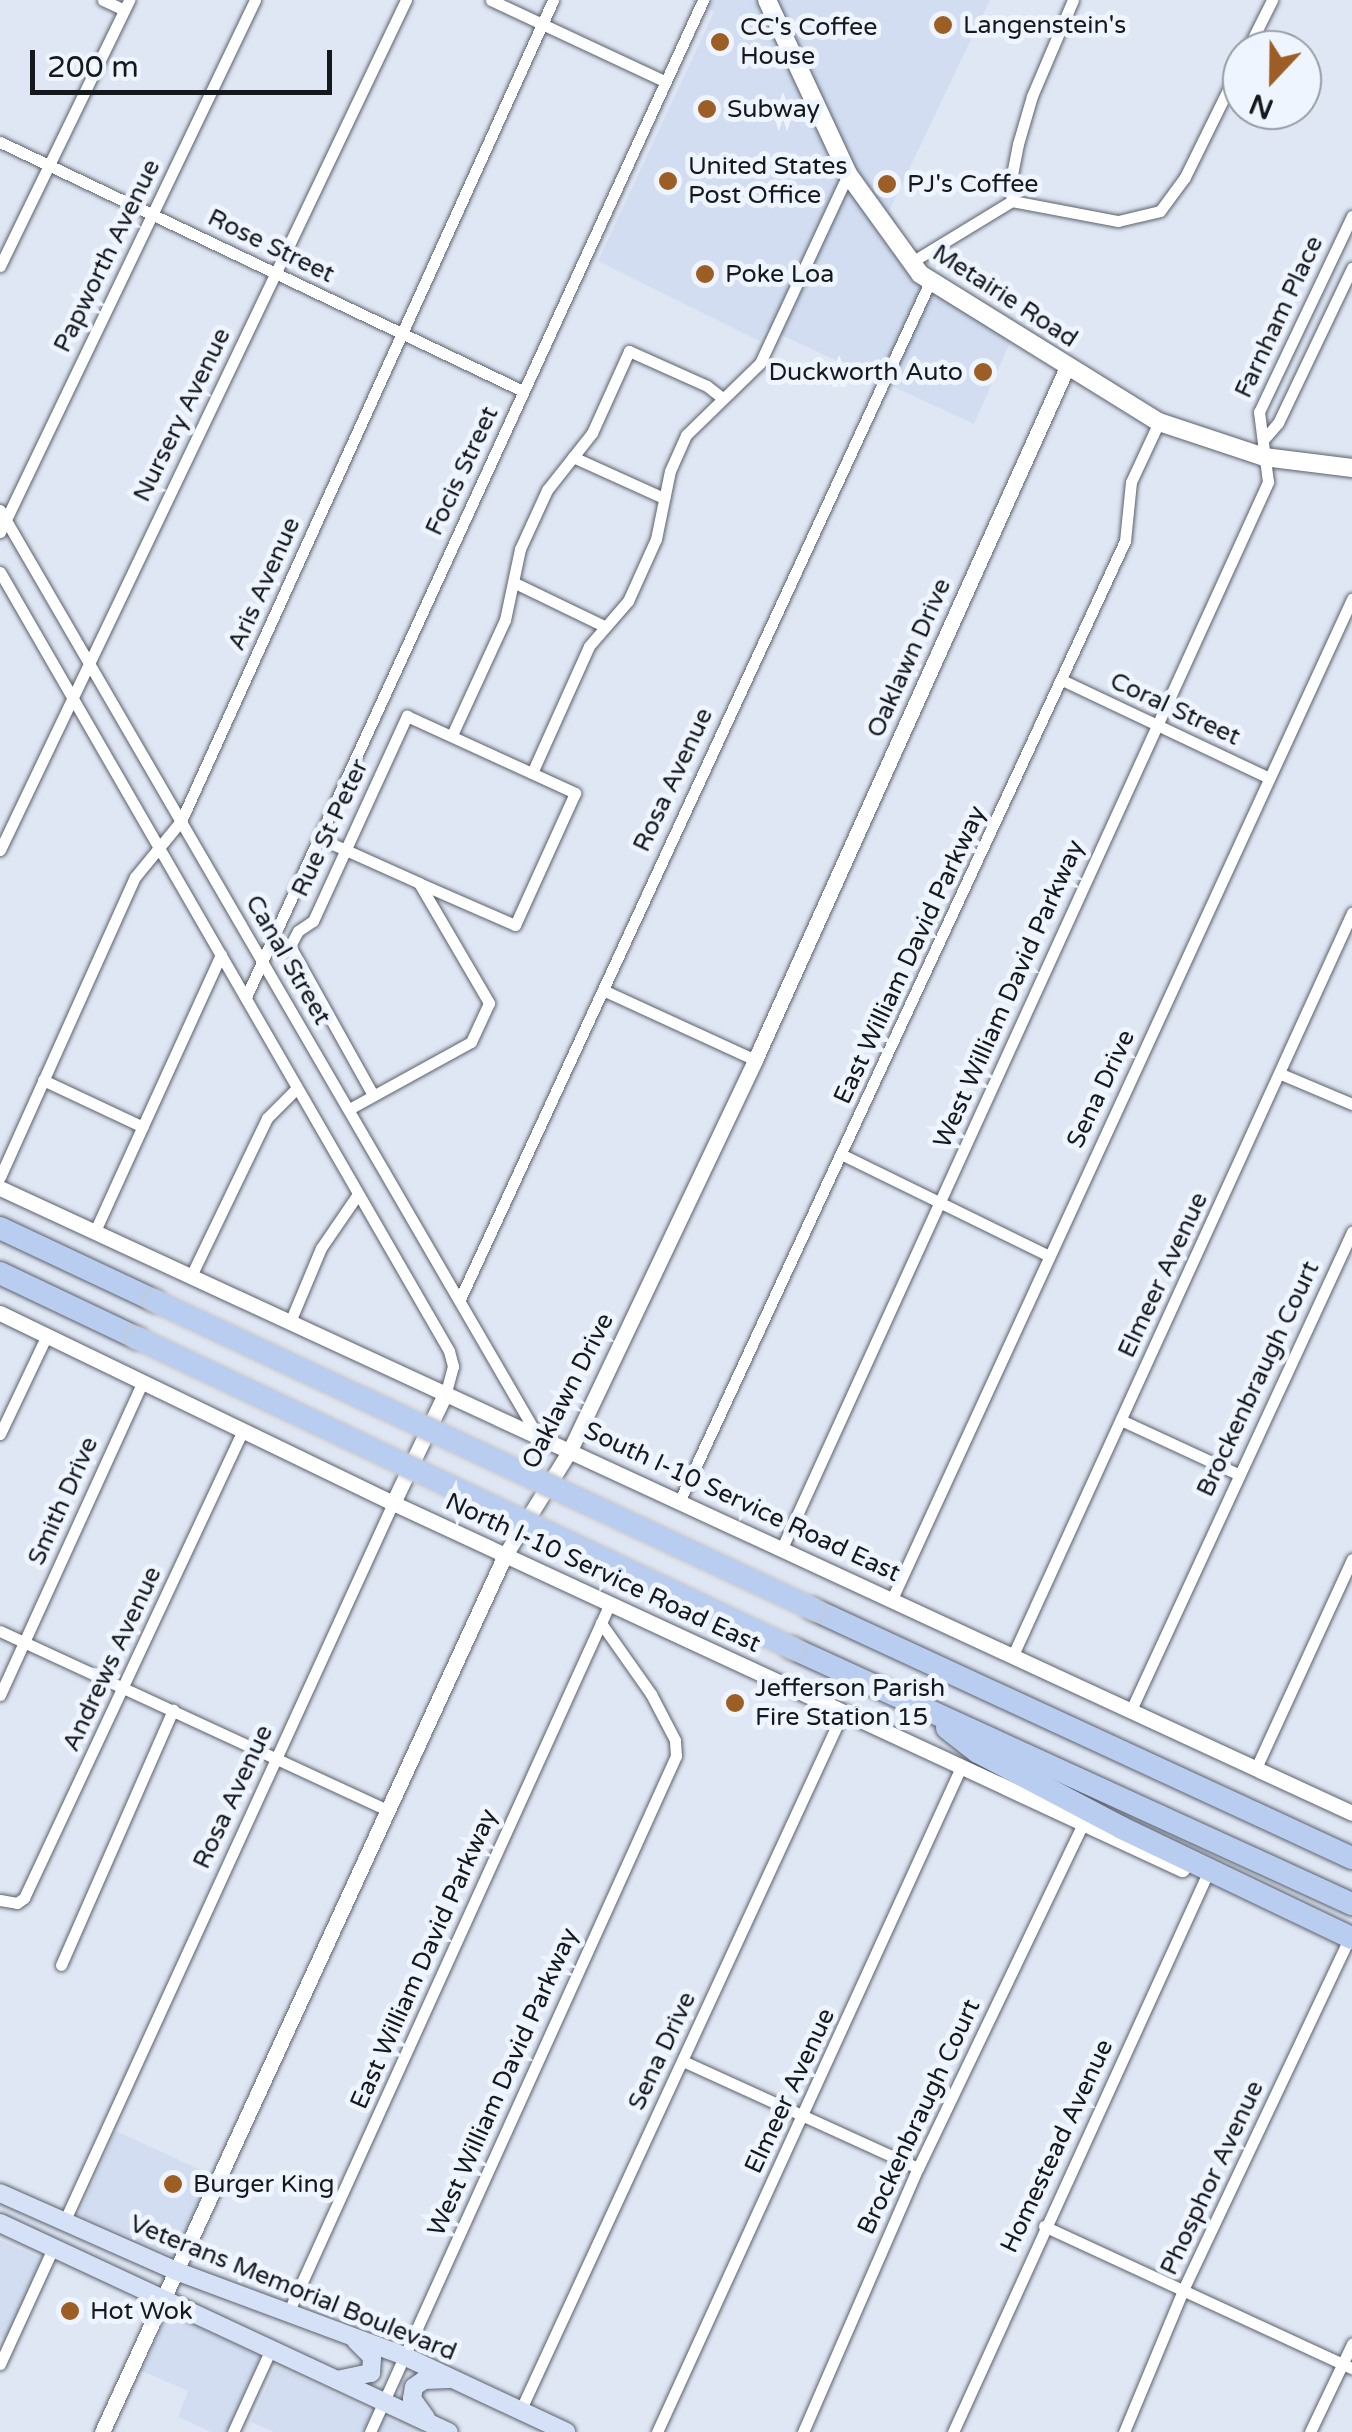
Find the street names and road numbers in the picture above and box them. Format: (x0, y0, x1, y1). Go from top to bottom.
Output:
street label: Papworth Avenue (47, 155, 167, 357)
street label: Rose Street (203, 202, 339, 290)
street label: Farnham Place (1228, 231, 1330, 403)
street label: Metairie Road (927, 238, 1083, 354)
street label: Nursery Avenue (127, 323, 237, 507)
street label: Focis Street (419, 402, 505, 540)
street label: Aris Avenue (221, 513, 307, 655)
street label: Oaklawn Drive (861, 574, 957, 742)
street label: Coral Street (1105, 666, 1245, 752)
street label: Rosa Avenue (627, 703, 719, 857)
street label: Rue St Peter (285, 754, 375, 902)
street label: East William David Parkway (828, 801, 992, 1109)
street label: West William David Parkway (927, 835, 1091, 1153)
street label: Canal Street (239, 890, 337, 1030)
street label: Sena Drive (1061, 1025, 1141, 1153)
street label: Elmeer Avenue (1112, 1188, 1214, 1362)
street label: Brockenbraugh Court (1190, 1257, 1326, 1501)
street label: Oaklawn Drive (516, 1308, 620, 1474)
street label: South I-10 Service Road East (579, 1415, 905, 1589)
street label: Smith Drive (21, 1432, 105, 1570)
street label: North I-10 Service Road East (441, 1487, 765, 1659)
street label: Andrews Avenue (56, 1562, 168, 1756)
street label: Rosa Avenue (187, 1720, 279, 1874)
street label: East William David Parkway (344, 1804, 504, 2114)
street label: West William David Parkway (421, 1923, 585, 2241)
street label: Sena Drive (622, 1987, 702, 2115)
street label: Brockenbraugh Court (851, 1995, 987, 2239)
street label: Elmeer Avenue (739, 2004, 841, 2178)
street label: Homestead Avenue (994, 2035, 1120, 2257)
street label: Phosphor Avenue (1154, 2076, 1270, 2280)
street label: Veterans Memorial Boulevard (125, 2209, 461, 2367)

